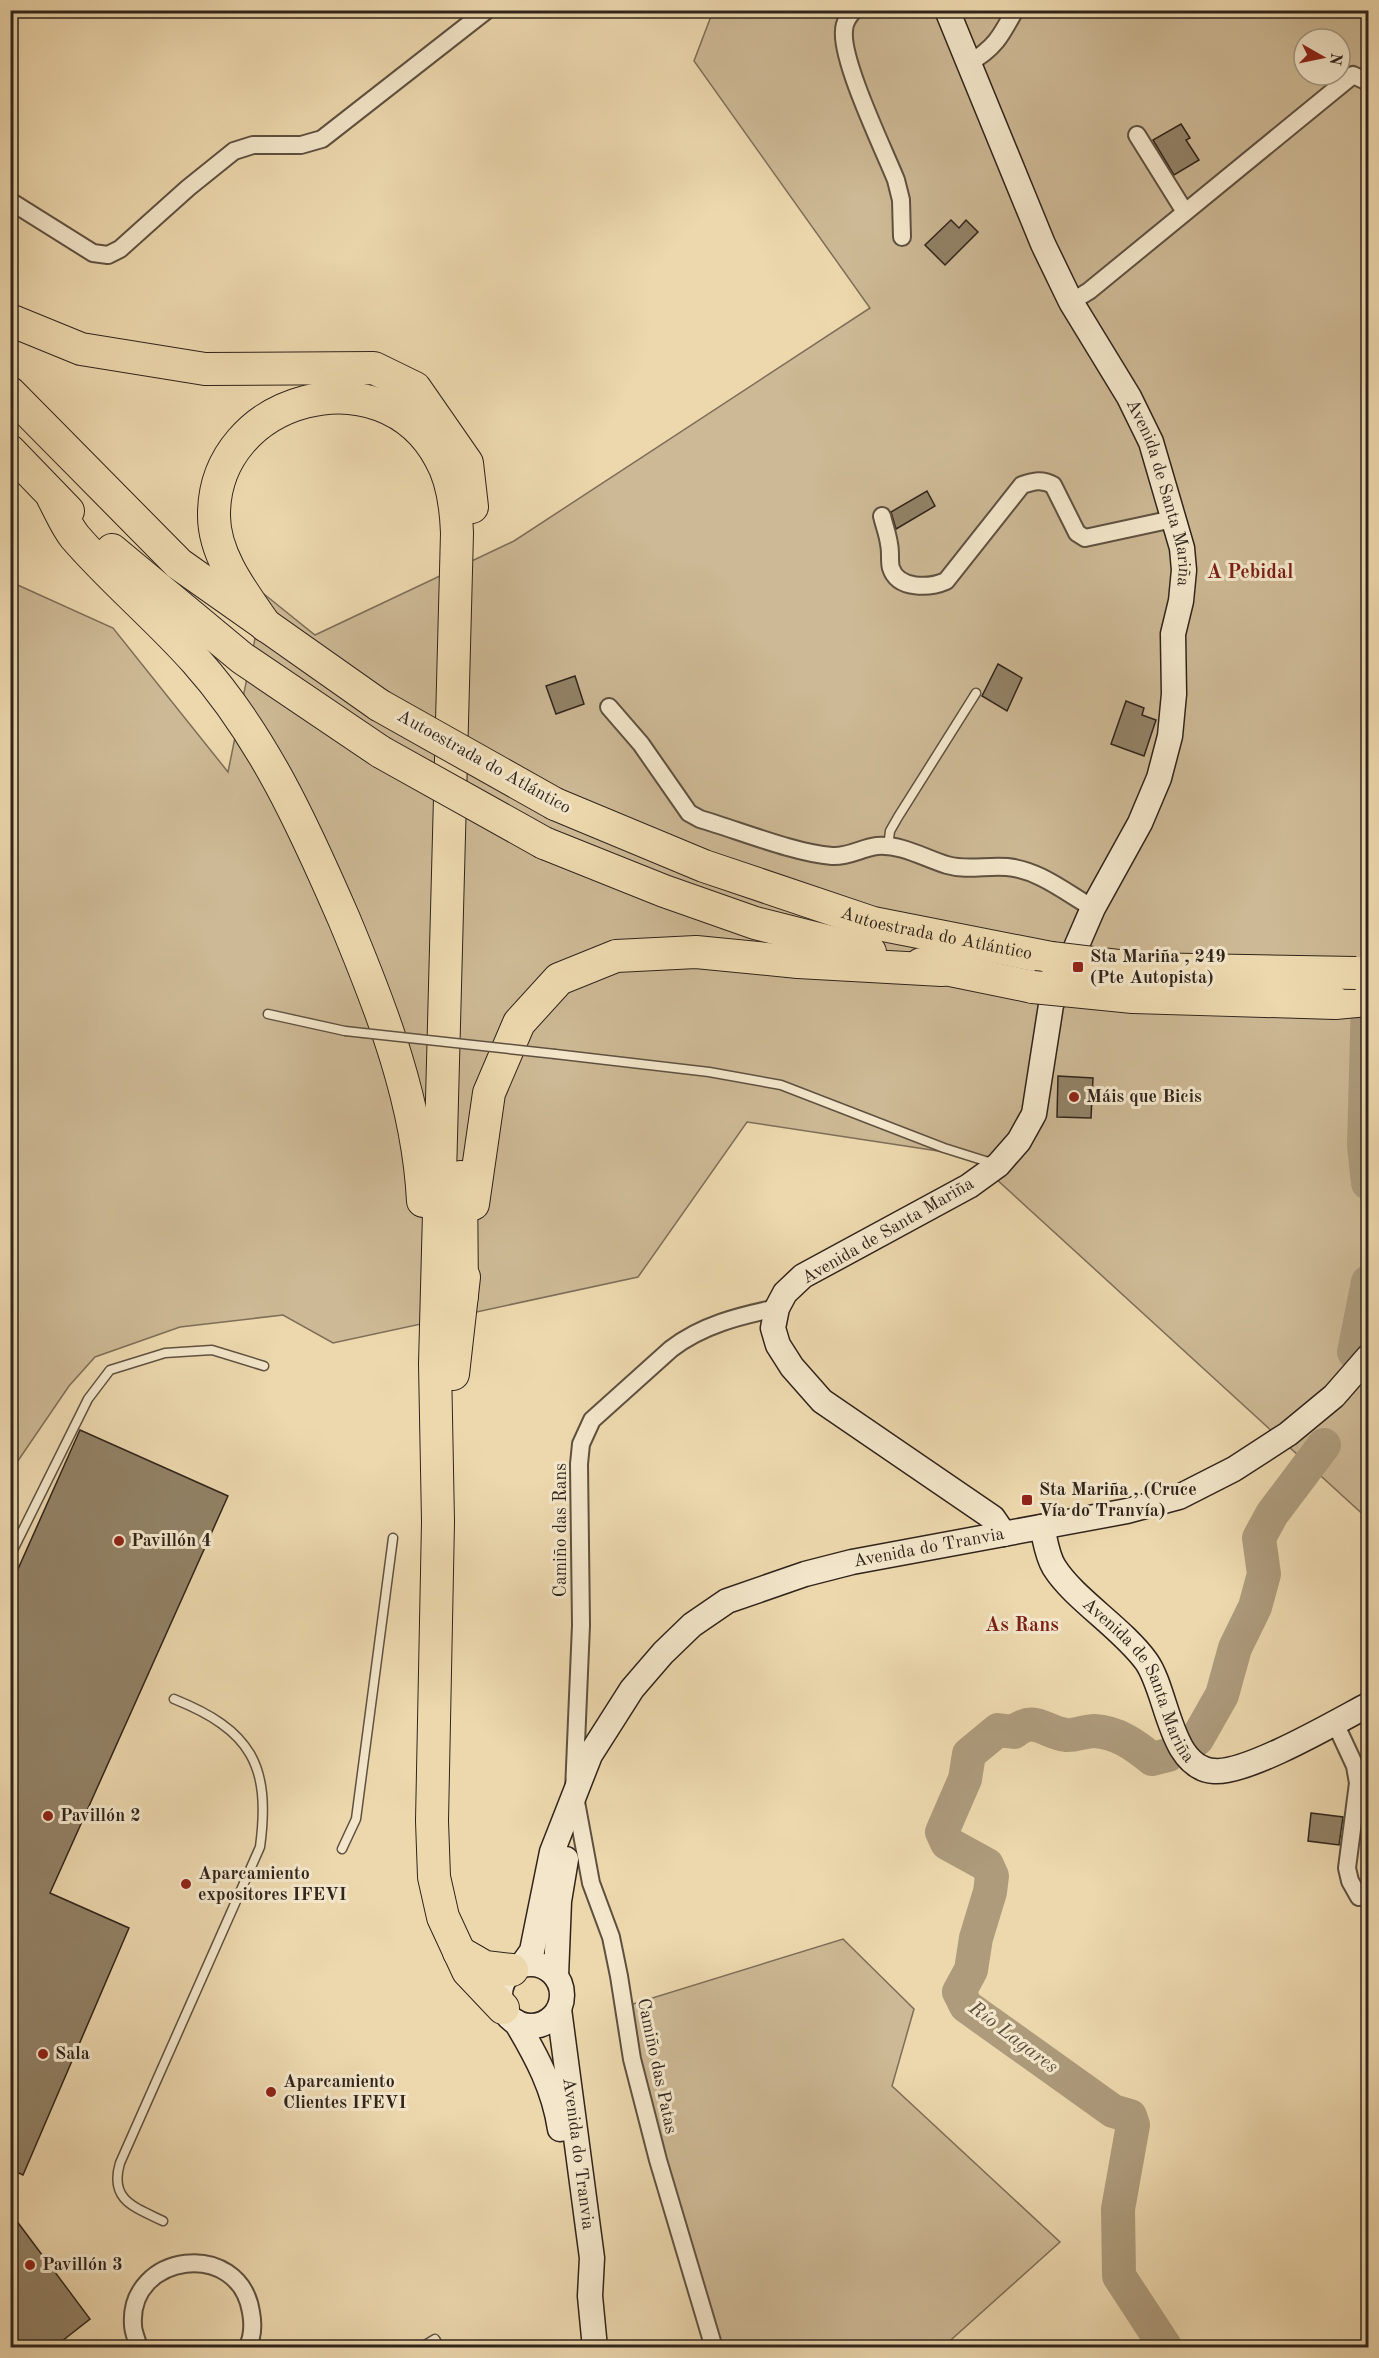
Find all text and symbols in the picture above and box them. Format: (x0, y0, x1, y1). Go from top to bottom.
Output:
north arrow (1292, 27, 1352, 87)
text: N (1326, 52, 1344, 67)
street label: Avenida de Santa Mariña (1123, 396, 1193, 587)
district label: A Pebidal (1207, 563, 1293, 583)
street label: Autoestrada do Atlántico (394, 707, 574, 817)
street label: Autoestrada do Atlántico (838, 904, 1034, 963)
place label: Sta Mariña , 249 (Pte Autopista) (1090, 948, 1226, 987)
marker: Sta Mariña , 249 (Pte Autopista) (1071, 960, 1085, 974)
place label: Máis que Bicis (1086, 1088, 1202, 1106)
marker: Máis que Bicis (1067, 1090, 1081, 1104)
street label: Avenida de Santa Mariña (799, 1174, 977, 1288)
street label: Camiño das Rans (552, 1463, 570, 1597)
place label: Sta Mariña , (Cruce Vía do Tranvía) (1039, 1481, 1197, 1520)
marker: Sta Mariña , (Cruce Vía do Tranvía) (1020, 1493, 1034, 1507)
street label: Avenida do Tranvia (852, 1525, 1006, 1571)
place label: Pavillón 4 (131, 1532, 212, 1550)
marker: Pavillón 4 (112, 1534, 126, 1548)
street label: Avenida de Santa Mariña (1079, 1595, 1198, 1766)
district label: As Rans (985, 1616, 1059, 1636)
place label: Pavillón 2 (60, 1807, 141, 1825)
marker: Pavillón 2 (41, 1809, 55, 1823)
place label: Aparcamiento expositores IFEVI (198, 1865, 347, 1904)
marker: Aparcamiento expositores IFEVI (179, 1877, 193, 1891)
street label: Camiño das Patas (634, 1996, 680, 2136)
water label: Río Lagares (964, 1998, 1061, 2078)
place label: Sala (55, 2045, 90, 2063)
marker: Sala (36, 2047, 50, 2061)
place label: Aparcamiento Clientes IFEVI (283, 2073, 406, 2112)
street label: Avenida do Tranvia (559, 2077, 597, 2231)
marker: Aparcamiento Clientes IFEVI (264, 2085, 278, 2099)
place label: Pavillón 3 (42, 2256, 123, 2274)
marker: Pavillón 3 (23, 2258, 37, 2272)

